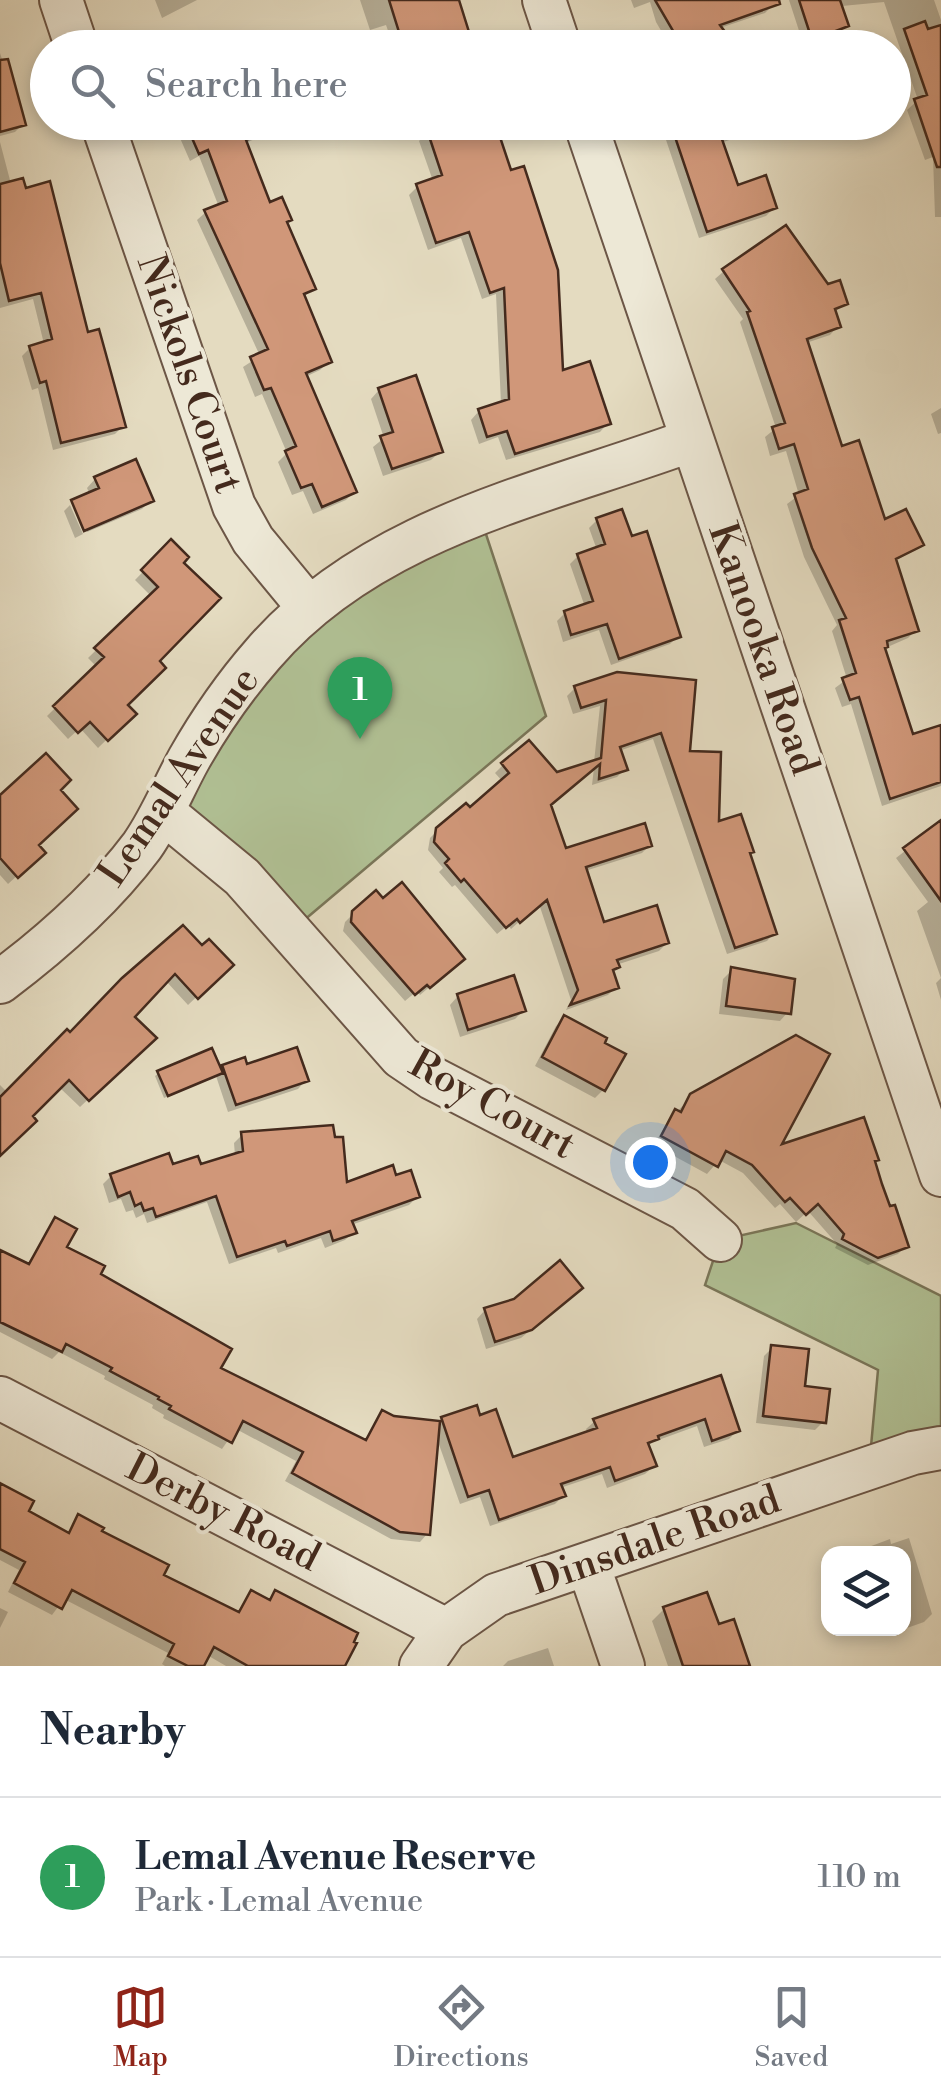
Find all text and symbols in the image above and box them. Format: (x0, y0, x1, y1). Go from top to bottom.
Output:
search box (30, 30, 911, 140)
icon: search (65, 58, 120, 113)
text: Search here (145, 62, 348, 109)
street label: Nickols Court (125, 248, 253, 500)
street label: Kanooka Road (697, 516, 830, 782)
pin: 1 (328, 656, 392, 739)
street label: Lemal Avenue (87, 658, 271, 896)
street label: Roy Court (400, 1039, 584, 1172)
your location (625, 1137, 676, 1188)
street label: Derby Road (117, 1443, 329, 1584)
street label: Dinsdale Road (523, 1475, 787, 1607)
map controls (821, 1546, 911, 1636)
button: layers (821, 1546, 911, 1636)
text: Nearby (40, 1705, 185, 1758)
text: Lemal Avenue Reserve (135, 1834, 536, 1881)
text: 1 (65, 1857, 80, 1897)
text: 110 m (818, 1857, 901, 1897)
text: Park · Lemal Avenue (135, 1881, 423, 1921)
tab: Map (113, 1980, 168, 2075)
tab: Directions (394, 1980, 529, 2075)
tab: Saved (755, 1980, 828, 2075)

